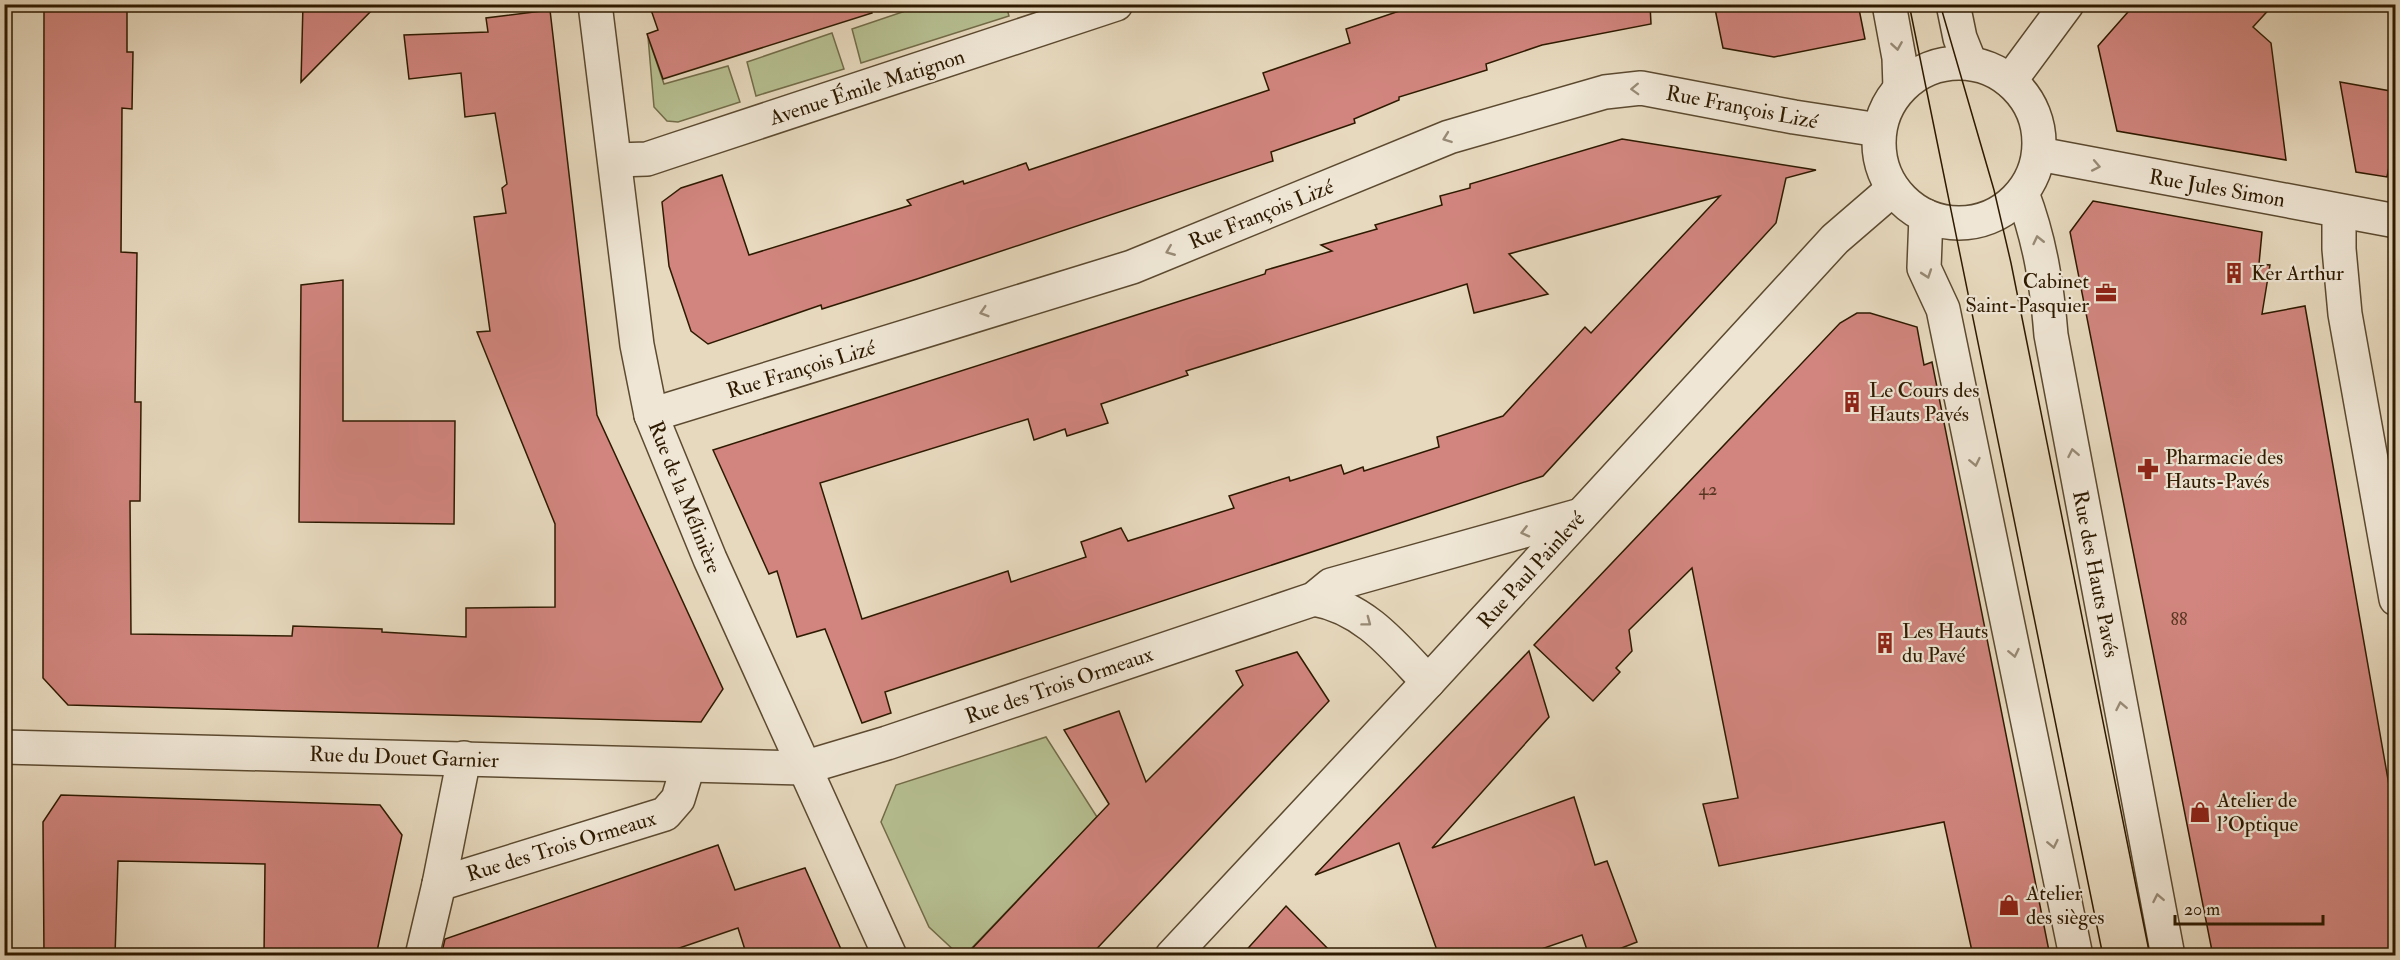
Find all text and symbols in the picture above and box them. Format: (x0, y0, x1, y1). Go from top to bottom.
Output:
one-way arrow (1890, 40, 1903, 50)
street label: Avenue Émile Matignon (765, 43, 968, 132)
street label: Rue François Lizé (1664, 80, 1820, 135)
one-way arrow (1631, 83, 1640, 96)
one-way arrow (1443, 131, 1453, 144)
one-way arrow (2091, 159, 2101, 172)
street label: Rue Jules Simon (2147, 163, 2287, 214)
street label: Rue François Lizé (1185, 173, 1338, 256)
one-way arrow (2032, 235, 2045, 245)
one-way arrow (1165, 244, 1176, 256)
place label: Ker Arthur (2251, 260, 2344, 287)
building icon: Ker Arthur (2222, 261, 2246, 285)
one-way arrow (1920, 268, 1933, 279)
place label: Cabinet Saint-Pasquier (1965, 268, 2089, 319)
office icon: Cabinet Saint-Pasquier (2094, 281, 2118, 305)
one-way arrow (979, 305, 990, 317)
street label: Rue François Lizé (723, 334, 879, 405)
place label: Le Cours des Hauts Pavés (1869, 377, 1980, 428)
building icon: Le Cours des Hauts Pavés (1840, 390, 1864, 414)
street label: Rue de la Mélinière (642, 417, 728, 578)
place label: Pharmacie des Hauts-Pavés (2165, 444, 2283, 495)
one-way arrow (2067, 448, 2080, 458)
one-way arrow (1967, 457, 1980, 467)
pharmacy icon: Pharmacie des Hauts-Pavés (2136, 457, 2160, 481)
house number: 42 (1699, 478, 1717, 501)
street label: Rue des Hauts Pavés (2066, 488, 2125, 660)
street label: Rue Paul Painlevé (1472, 506, 1591, 635)
one-way arrow (1520, 524, 1530, 537)
house number: 88 (2171, 608, 2187, 631)
one-way arrow (1360, 615, 1371, 626)
place label: Les Hauts du Pavé (1902, 618, 1988, 669)
building icon: Les Hauts du Pavé (1873, 631, 1897, 655)
street label: Rue des Trois Ormeaux (962, 640, 1157, 730)
one-way arrow (2007, 648, 2020, 658)
one-way arrow (2115, 702, 2128, 712)
street label: Rue du Douet Garnier (309, 741, 499, 774)
place label: Atelier de l'Optique (2216, 787, 2299, 838)
shop icon: Atelier de l'Optique (2188, 800, 2212, 824)
street label: Rue des Trois Ormeaux (463, 805, 660, 888)
one-way arrow (2046, 839, 2059, 849)
place label: Atelier des sièges (2025, 880, 2105, 931)
scale bar (2175, 888, 2324, 926)
shop icon: Atelier des sièges (1997, 893, 2021, 917)
one-way arrow (2152, 893, 2165, 903)
text: 20 m (2184, 898, 2220, 921)

